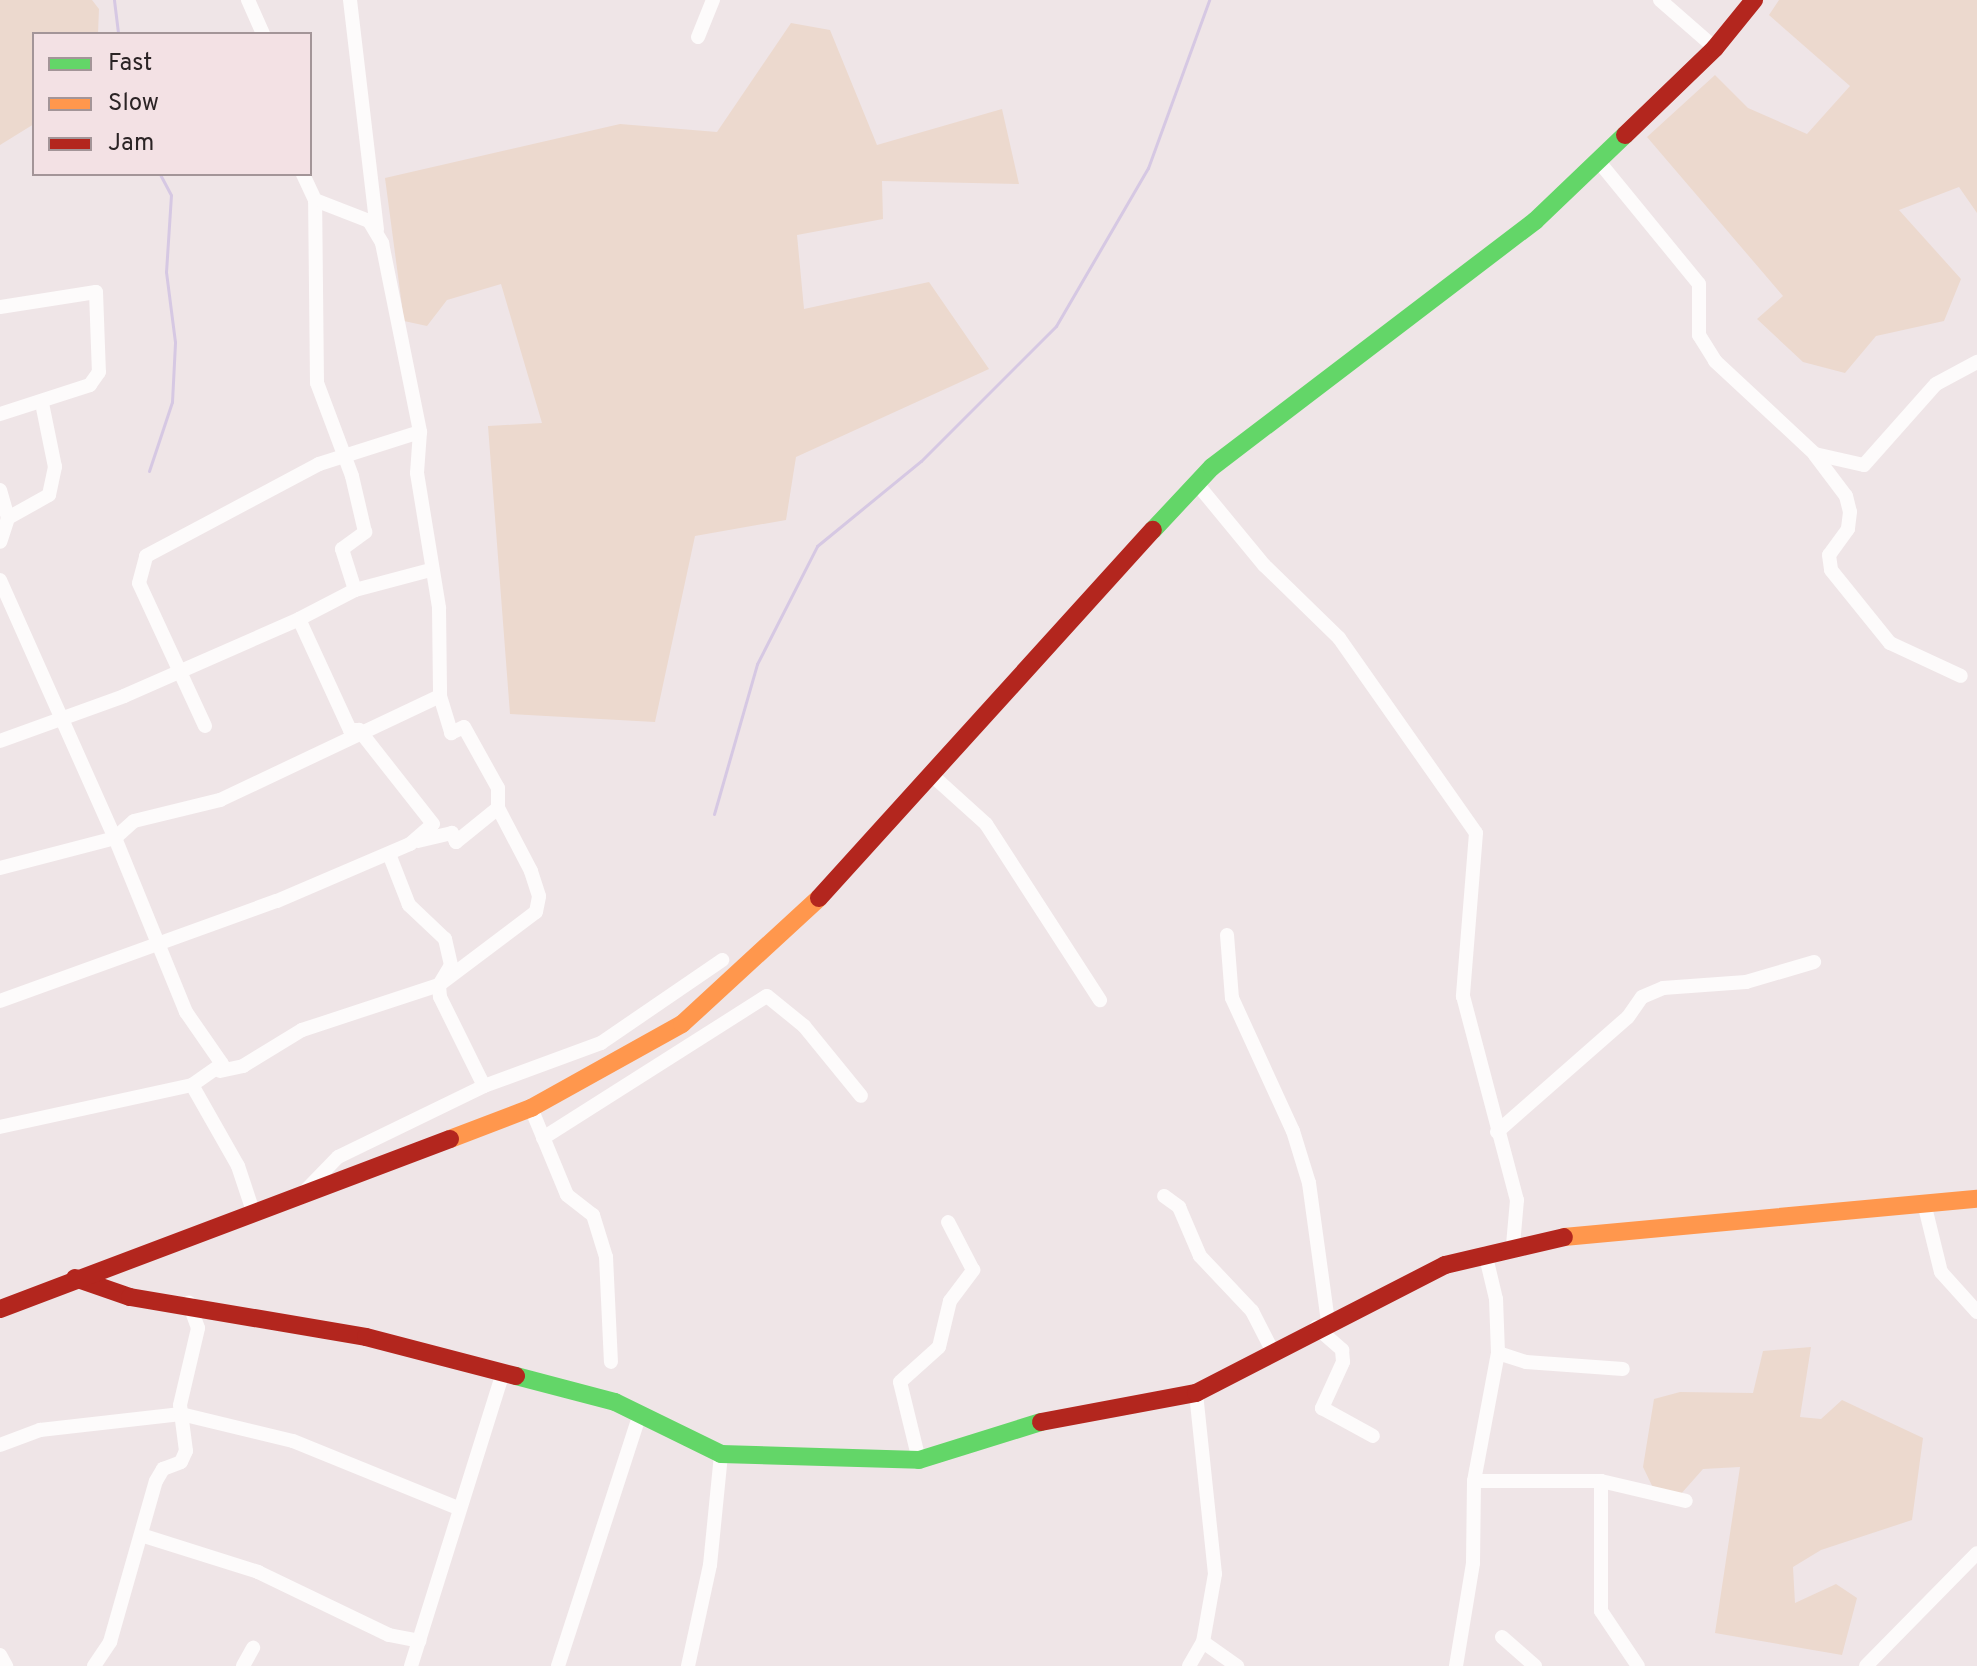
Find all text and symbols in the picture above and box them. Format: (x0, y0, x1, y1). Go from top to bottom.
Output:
legend (32, 32, 312, 176)
text: Fast (108, 49, 152, 79)
text: Slow (108, 89, 159, 119)
text: Jam (108, 129, 154, 159)

